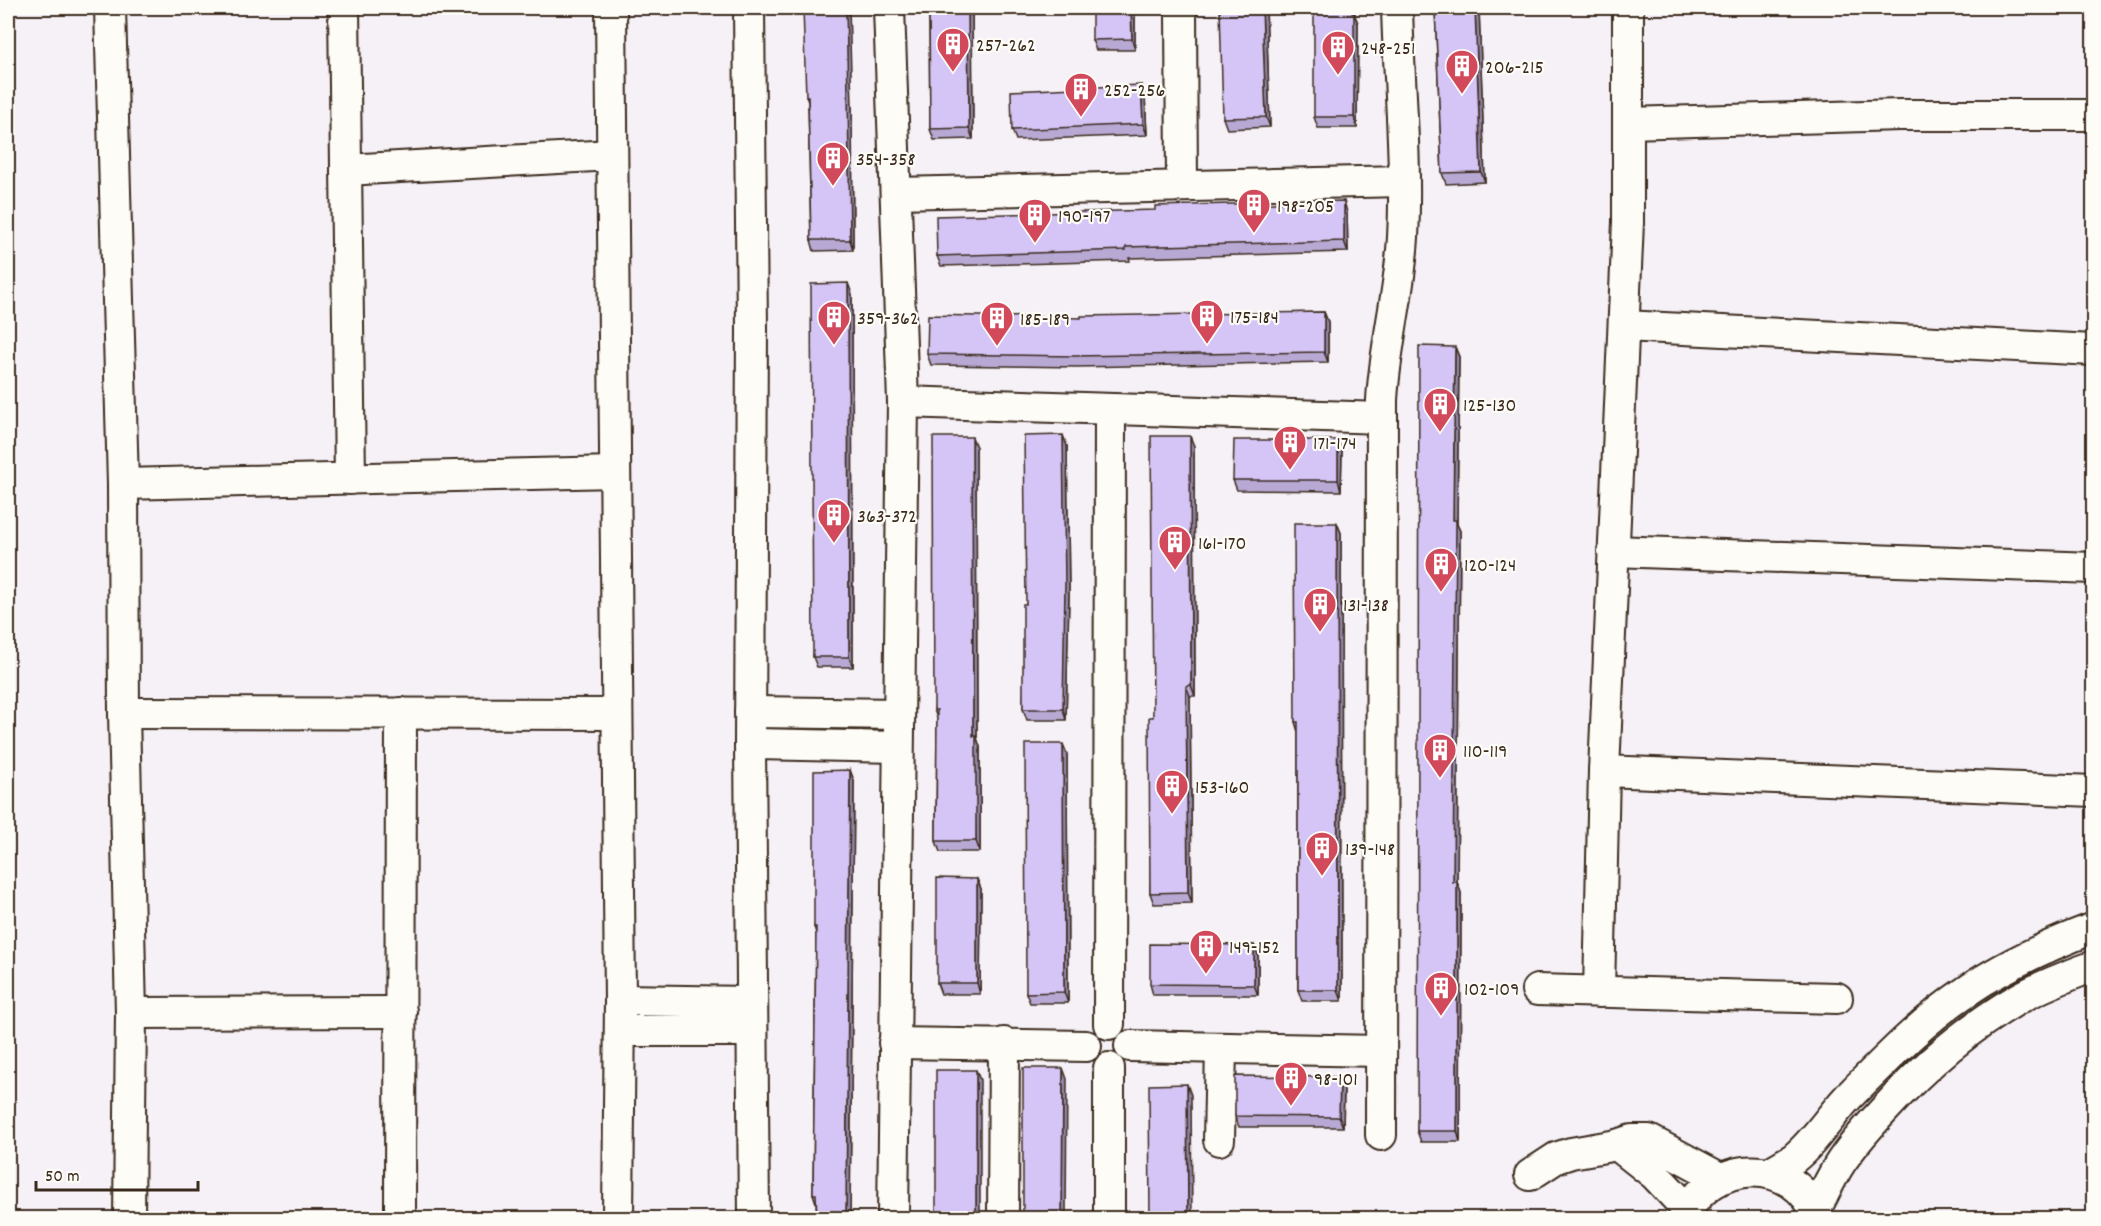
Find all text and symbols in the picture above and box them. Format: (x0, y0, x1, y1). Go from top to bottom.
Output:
building icon: 257-262 (935, 26, 971, 73)
building icon: 248-251 (1320, 29, 1356, 76)
place label: 257-262 (976, 33, 1036, 61)
place label: 248-251 (1361, 36, 1415, 64)
building icon: 206-215 (1444, 48, 1480, 95)
place label: 206-215 (1485, 55, 1544, 83)
building icon: 252-256 (1063, 71, 1099, 118)
place label: 252-256 (1104, 78, 1165, 106)
building icon: 354-358 (815, 140, 851, 187)
place label: 354-358 (856, 147, 915, 175)
building icon: 198-205 (1236, 187, 1272, 234)
place label: 198-205 (1277, 194, 1334, 222)
building icon: 190-197 (1017, 197, 1053, 244)
place label: 190-197 (1058, 204, 1110, 232)
building icon: 175-184 (1189, 298, 1225, 345)
building icon: 359-362 (816, 299, 852, 346)
building icon: 185-189 (979, 300, 1015, 347)
place label: 175-184 (1230, 305, 1279, 333)
place label: 359-362 (857, 306, 919, 334)
place label: 185-189 (1020, 307, 1070, 335)
building icon: 125-130 (1422, 386, 1458, 433)
place label: 125-130 (1463, 393, 1516, 421)
building icon: 171-174 (1272, 424, 1308, 471)
place label: 171-174 (1313, 431, 1357, 459)
building icon: 363-372 (816, 497, 852, 544)
place label: 363-372 (857, 504, 917, 532)
building icon: 161-170 (1157, 524, 1193, 571)
place label: 161-170 (1198, 531, 1246, 559)
building icon: 120-124 (1423, 546, 1459, 593)
place label: 120-124 (1464, 553, 1516, 581)
building icon: 131-138 (1302, 586, 1338, 633)
place label: 131-138 (1343, 593, 1389, 621)
building icon: 110-119 (1422, 732, 1458, 779)
place label: 110-119 (1463, 739, 1507, 767)
building icon: 153-160 (1154, 768, 1190, 815)
place label: 153-160 (1195, 775, 1249, 803)
building icon: 139-148 (1304, 830, 1340, 877)
place label: 139-148 (1345, 837, 1395, 865)
building icon: 149-152 (1188, 928, 1224, 975)
place label: 149-152 (1229, 935, 1280, 963)
building icon: 102-109 (1423, 970, 1459, 1017)
place label: 102-109 (1464, 977, 1519, 1005)
building icon: 98-101 (1273, 1060, 1309, 1107)
place label: 98-101 (1314, 1067, 1358, 1095)
scale bar (36, 1154, 198, 1192)
text: 50 m (45, 1165, 80, 1190)

